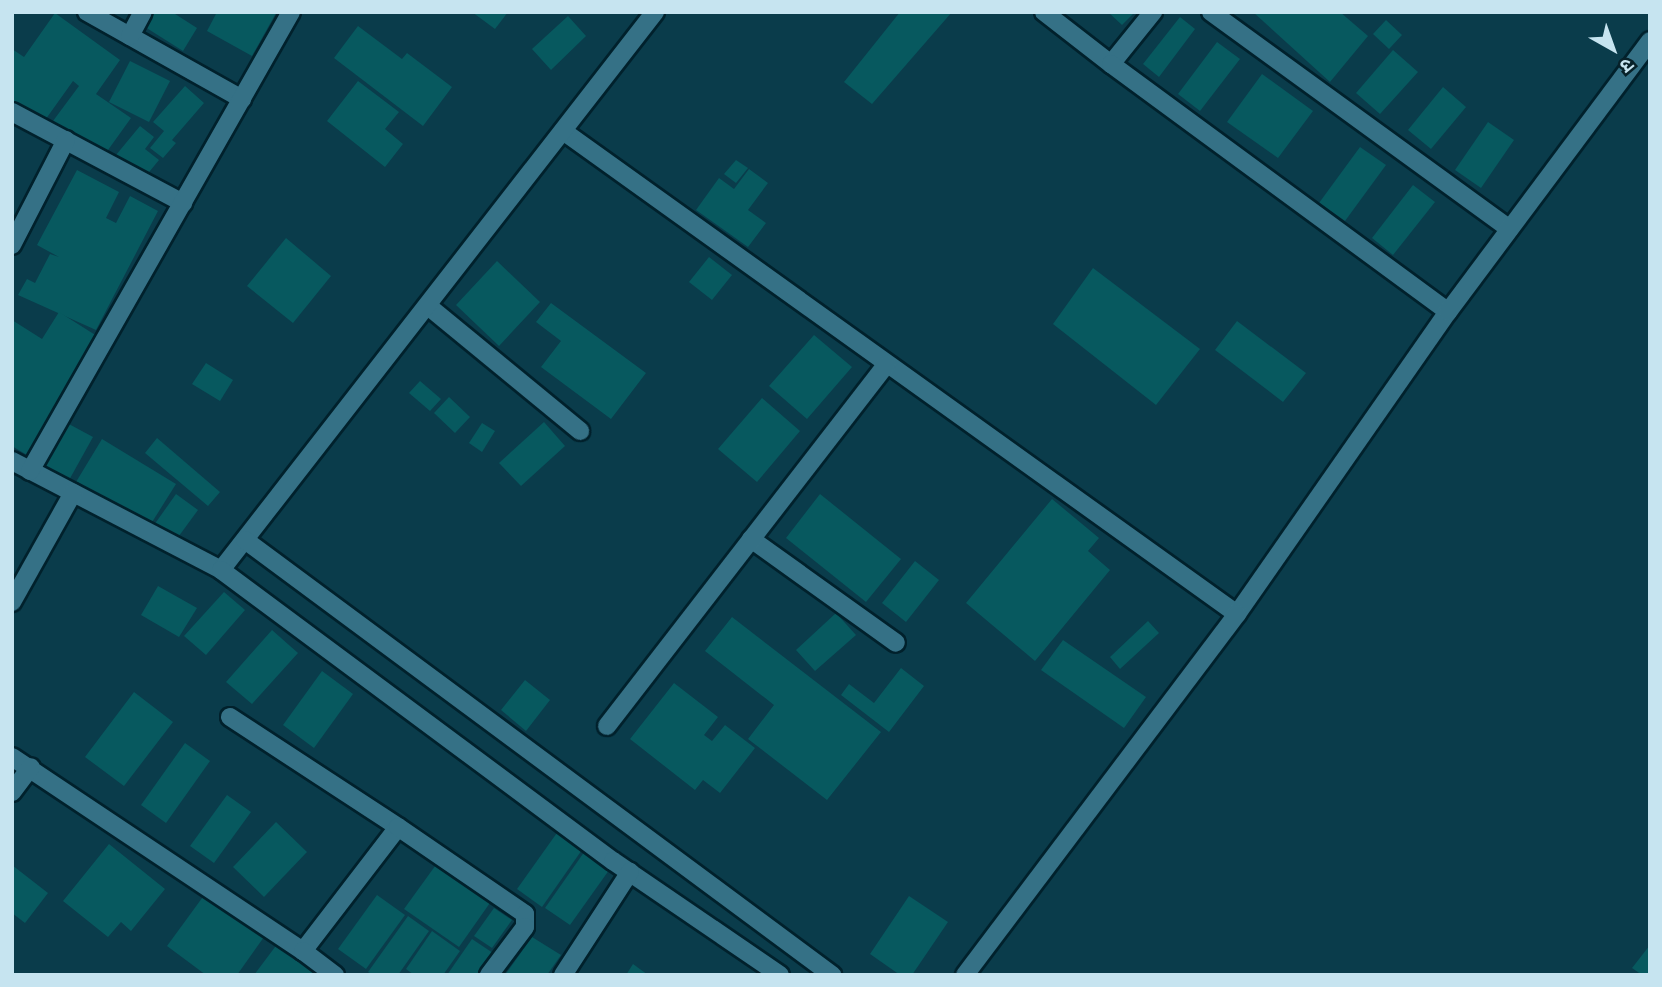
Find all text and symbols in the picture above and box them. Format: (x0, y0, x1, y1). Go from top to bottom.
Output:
north arrow (1578, 14, 1648, 84)
text: उ (1615, 53, 1638, 78)

